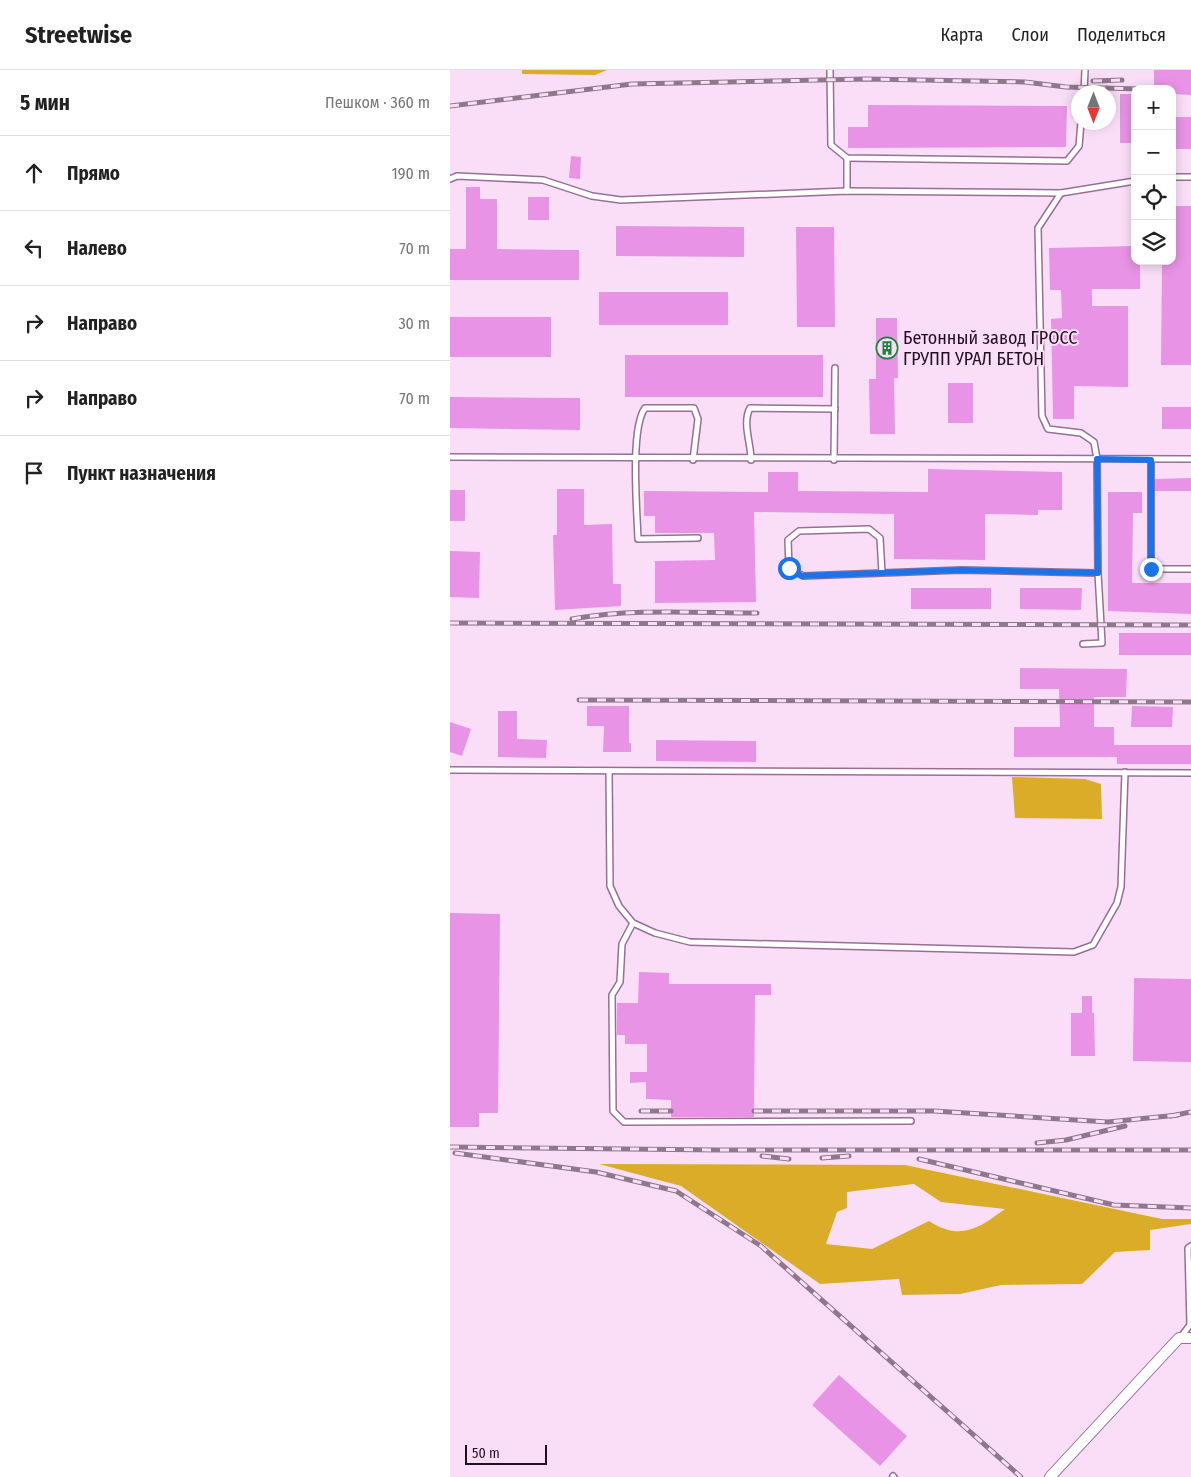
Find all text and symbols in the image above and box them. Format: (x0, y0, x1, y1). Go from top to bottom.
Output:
text: Streetwise (25, 21, 132, 49)
text: Карта (940, 24, 983, 46)
text: Слои (1011, 24, 1049, 46)
text: Поделиться (1077, 24, 1166, 46)
north arrow (1071, 85, 1116, 130)
map controls (1131, 85, 1176, 265)
button: + (1131, 85, 1176, 130)
text: 5 мин (20, 90, 70, 116)
text: Пешком · 360 m (325, 93, 430, 112)
button: − (1131, 130, 1176, 175)
icon: ahead (20, 159, 48, 187)
text: Прямо (67, 162, 120, 185)
text: 190 m (392, 164, 430, 183)
button: locate (1131, 175, 1176, 220)
button: layers (1131, 220, 1176, 265)
icon: left (20, 234, 48, 262)
text: Налево (67, 237, 127, 260)
text: 70 m (399, 239, 430, 258)
icon: right (20, 309, 48, 337)
text: Направо (67, 312, 137, 335)
text: 30 m (398, 314, 430, 333)
place label: Бетонный завод ГРОСС ГРУПП УРАЛ БЕТОН (903, 327, 1077, 370)
building icon: Бетонный завод ГРОСС ГРУПП УРАЛ БЕТОН (875, 336, 899, 360)
icon: right (20, 384, 48, 412)
text: Направо (67, 387, 137, 410)
text: 70 m (399, 389, 430, 408)
icon: arrive (20, 459, 48, 487)
text: Пункт назначения (67, 462, 216, 485)
route start (778, 557, 801, 580)
route end (1140, 558, 1163, 581)
scale bar (465, 1442, 548, 1465)
text: 50 m (472, 1445, 500, 1462)

